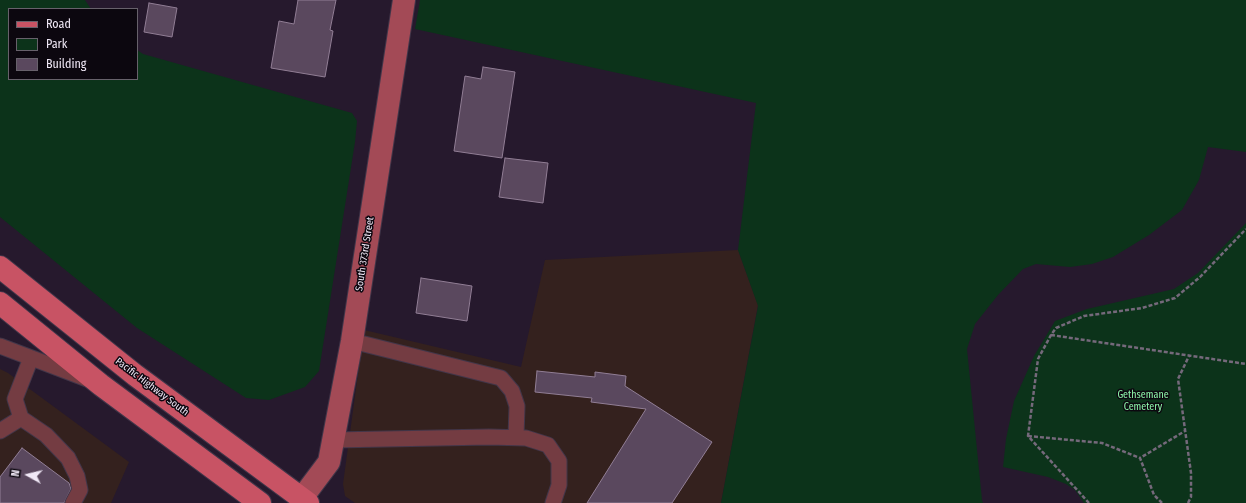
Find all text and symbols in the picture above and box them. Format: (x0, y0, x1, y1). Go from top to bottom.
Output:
legend (8, 8, 138, 80)
text: Road (46, 17, 71, 31)
text: Park (46, 37, 67, 51)
text: Building (46, 57, 86, 71)
street label: South 373rd Street (353, 216, 377, 292)
street label: Pacific Highway South (113, 355, 191, 419)
park label: Gethsemane Cemetery (1117, 389, 1169, 412)
north arrow (8, 455, 48, 495)
text: N (9, 469, 23, 477)

